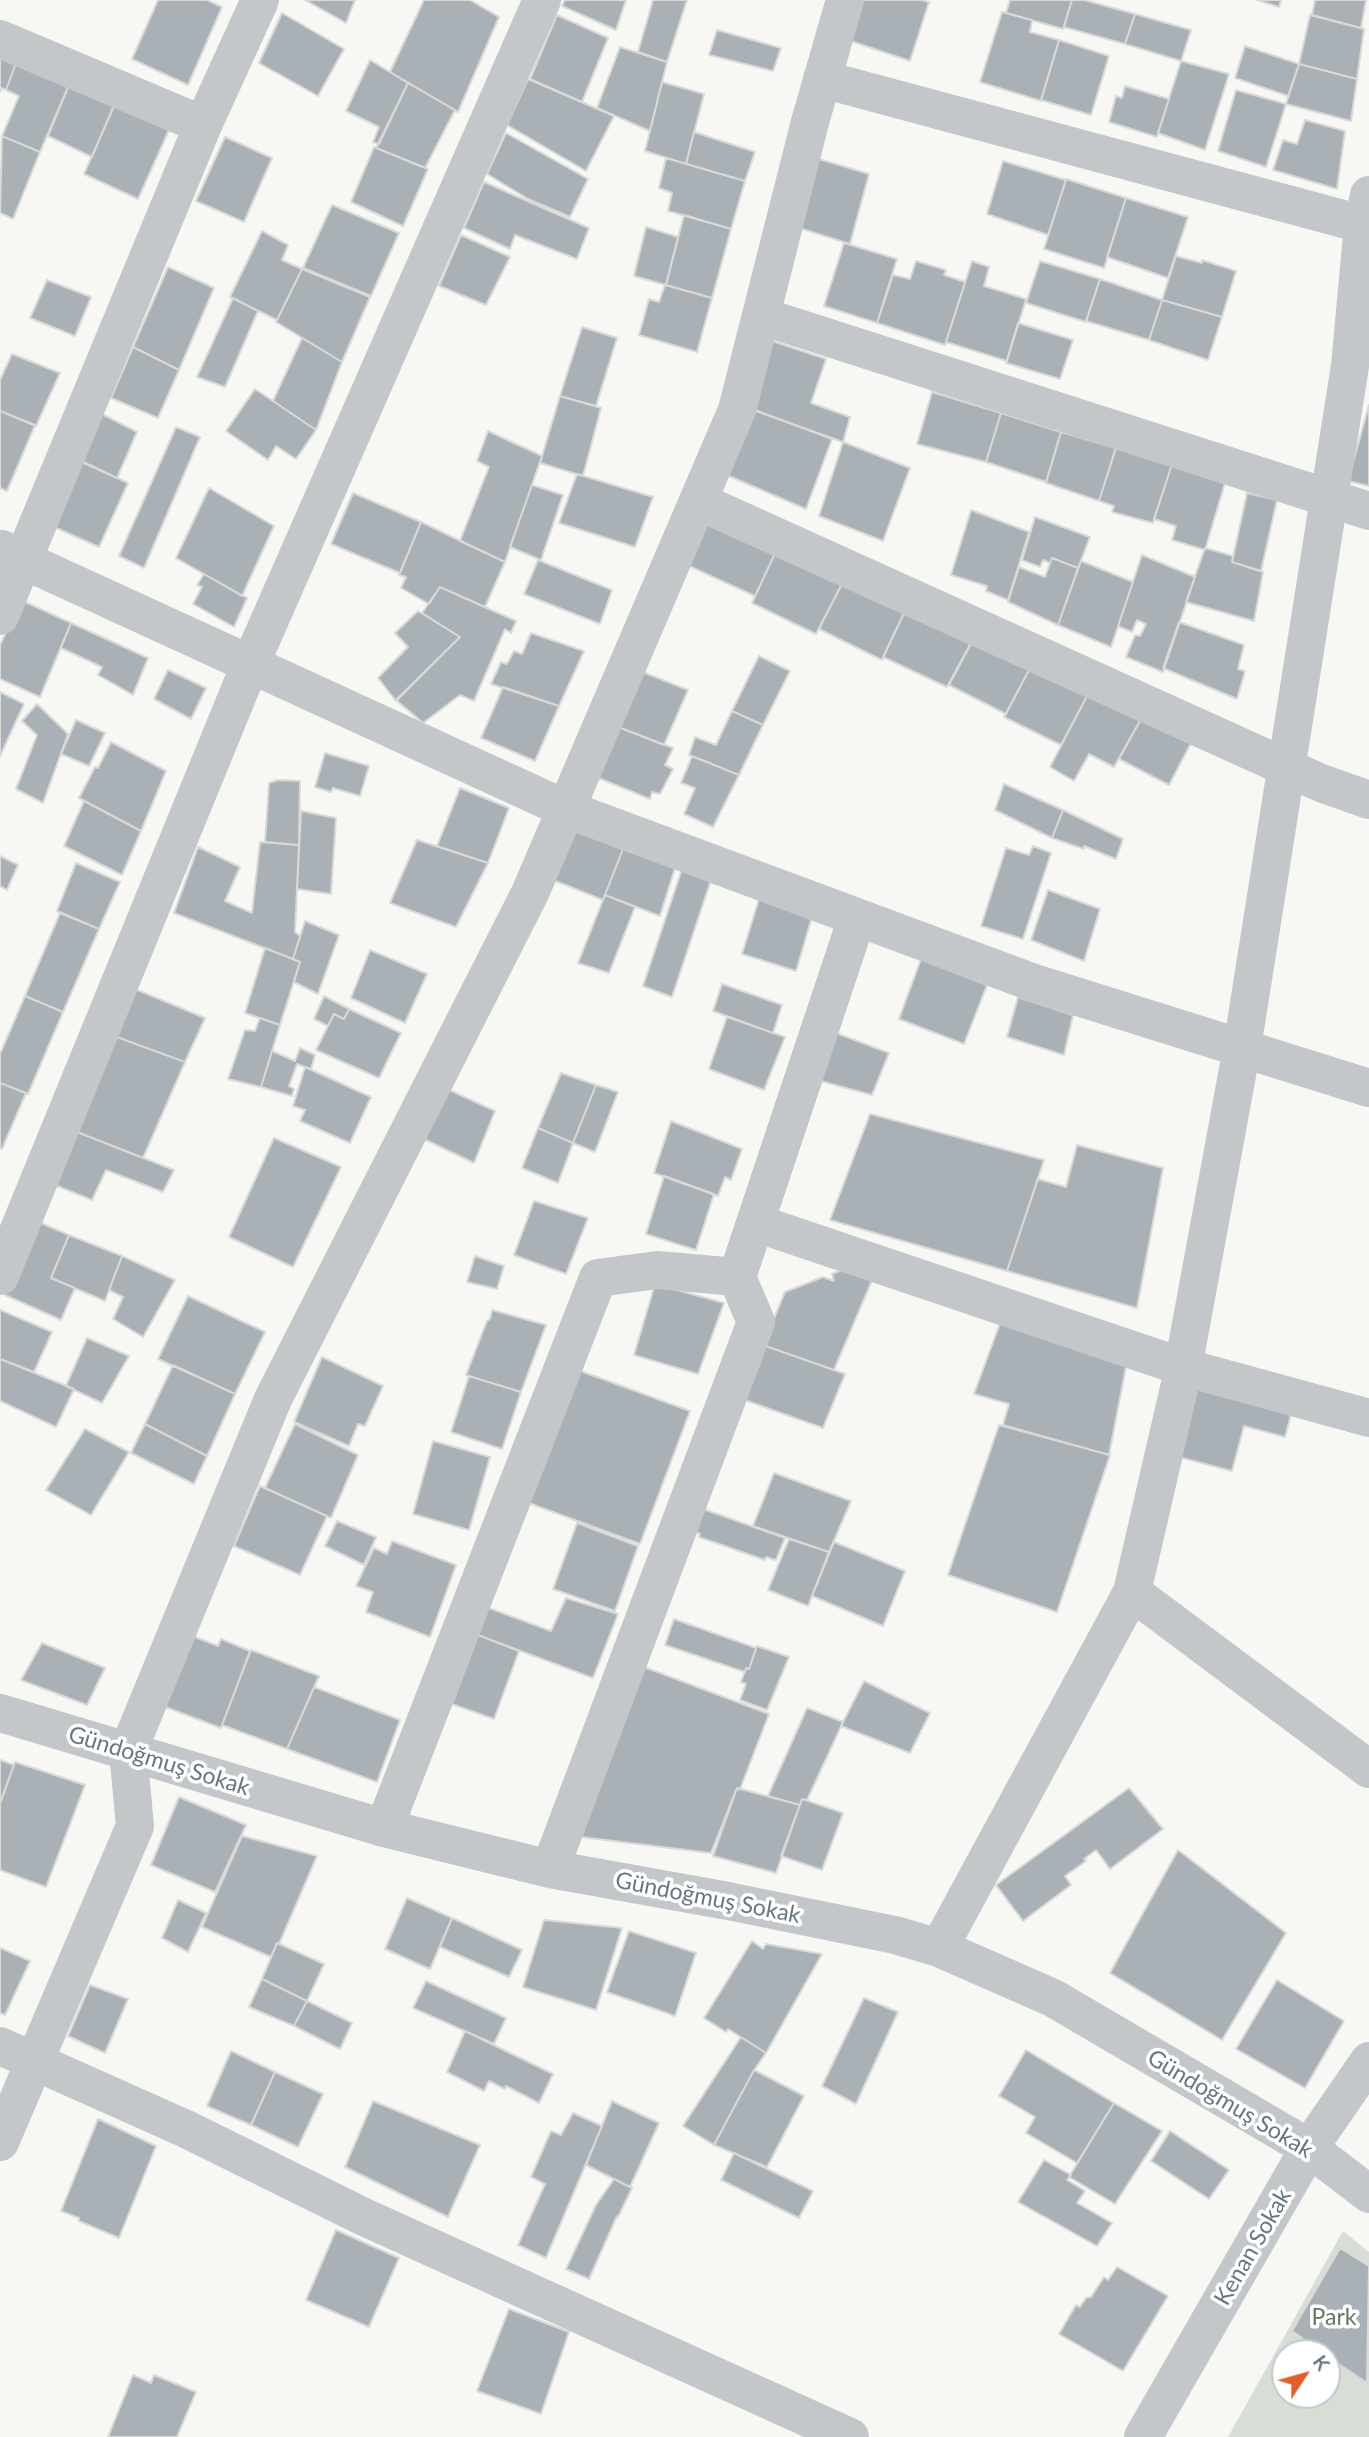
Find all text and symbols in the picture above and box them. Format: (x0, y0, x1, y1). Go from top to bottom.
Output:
street label: Gündoğmuş Sokak (65, 1720, 253, 1802)
street label: Gündoğmuş Sokak (613, 1867, 803, 1929)
street label: Gündoğmuş Sokak (1142, 2044, 1318, 2164)
street label: Kenan Sokak (1209, 2184, 1297, 2310)
park label: Park (1312, 2304, 1356, 2332)
north arrow (1271, 2339, 1341, 2409)
text: K (1309, 2351, 1335, 2375)

